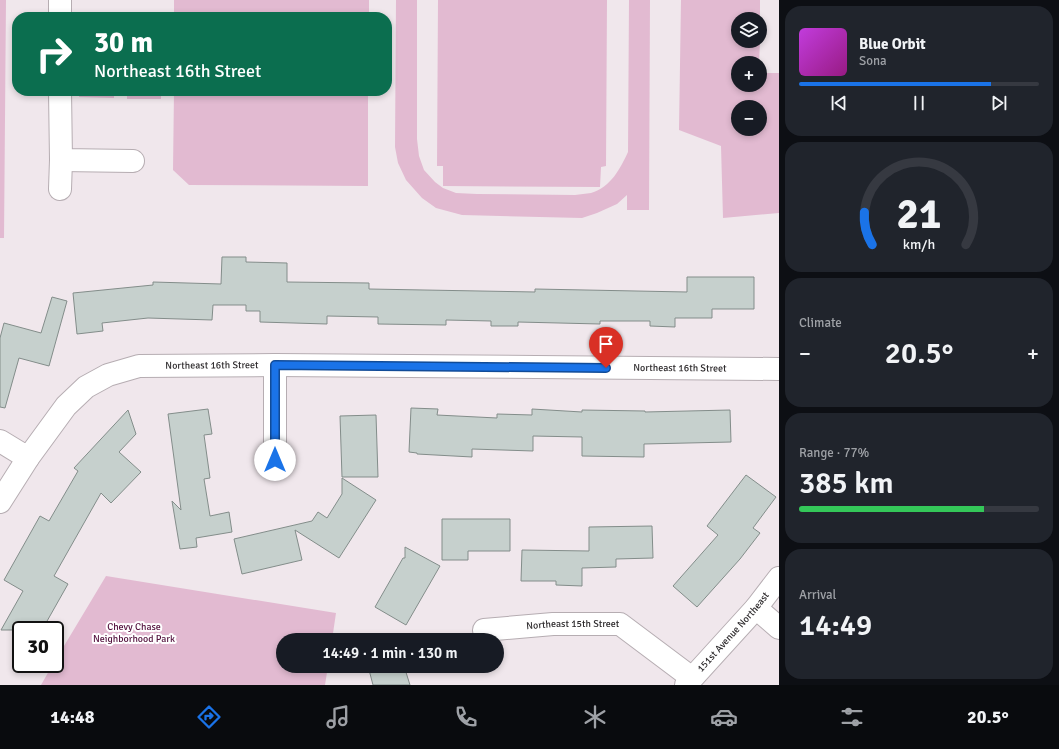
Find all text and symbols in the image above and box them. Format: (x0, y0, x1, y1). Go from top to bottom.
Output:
map controls (731, 12, 767, 136)
button: layers (731, 12, 767, 48)
text: 30 m (94, 26, 153, 60)
icon: right (28, 28, 80, 80)
text: Blue Orbit (859, 35, 926, 53)
text: Sona (859, 53, 887, 69)
button: + (731, 56, 767, 92)
text: Northeast 16th Street (94, 60, 261, 82)
icon: previous (828, 92, 850, 114)
icon: pause (908, 92, 930, 114)
icon: next (988, 92, 1010, 114)
button: − (731, 100, 767, 136)
text: 21 (897, 188, 941, 239)
text: km/h (903, 235, 935, 252)
text: Climate (799, 315, 842, 331)
pin (589, 327, 623, 368)
icon: arrive (595, 333, 617, 355)
text: 20.5° (885, 335, 953, 372)
text: − (799, 340, 811, 367)
text: + (1027, 340, 1039, 367)
street label: Northeast 16th Street (165, 359, 259, 372)
street label: Northeast 16th Street (633, 362, 727, 375)
position arrow (254, 439, 296, 481)
text: Range · 77% (799, 445, 869, 461)
text: 385 km (799, 465, 894, 502)
text: Arrival (799, 587, 836, 603)
street label: 151st Avenue Northeast (695, 589, 772, 675)
text: 14:49 (799, 607, 872, 644)
street label: Northeast 15th Street (526, 618, 620, 632)
speed limit sign: 30 (12, 621, 64, 673)
park label: Chevy Chase Neighborhood Park (93, 621, 175, 645)
text: 14:49 · 1 min · 130 m (323, 644, 457, 662)
icon: directions (195, 703, 223, 731)
icon: music (324, 703, 352, 731)
icon: phone (452, 703, 480, 731)
icon: climate (581, 703, 609, 731)
icon: car (710, 703, 738, 731)
icon: filters (838, 703, 866, 731)
text: 14:48 (50, 706, 95, 728)
text: 20.5° (967, 706, 1009, 728)

